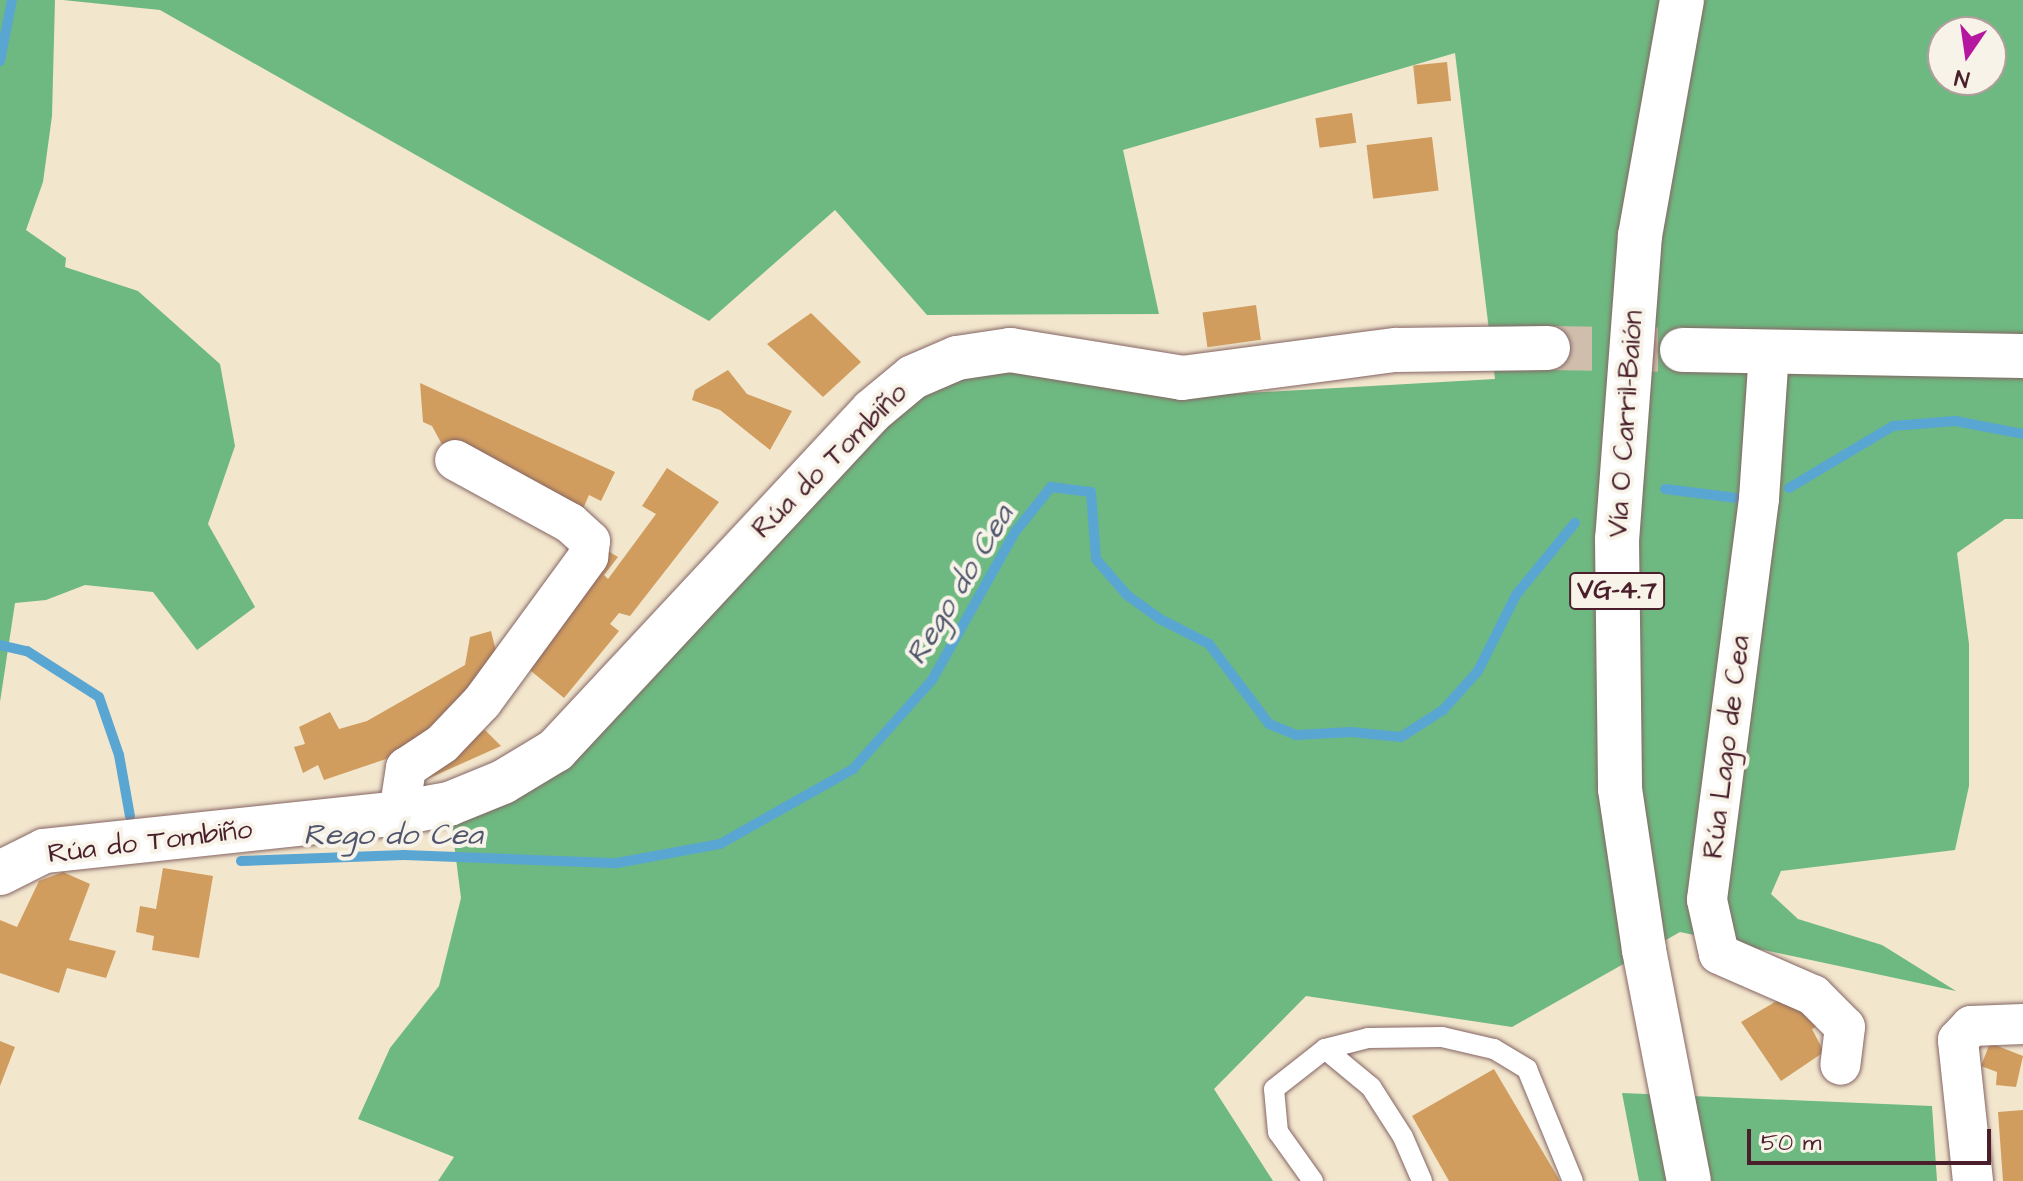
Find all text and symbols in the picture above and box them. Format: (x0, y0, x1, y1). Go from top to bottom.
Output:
north arrow (1927, 16, 2007, 96)
text: N (1952, 61, 1972, 95)
street label: Vía O Carril-Baión (1601, 309, 1651, 539)
street label: Rúa do Tombiño (745, 376, 915, 546)
water label: Rego do Cea (898, 499, 1022, 671)
road number: VG-4.7 (1569, 569, 1665, 613)
street label: Rúa Lago de Cea (1697, 633, 1757, 861)
street label: Rúa do Tombiño (46, 813, 254, 871)
water label: Rego do Cea (304, 817, 482, 853)
scale bar (1751, 1113, 1995, 1163)
text: 50 m (1761, 1126, 1821, 1160)

